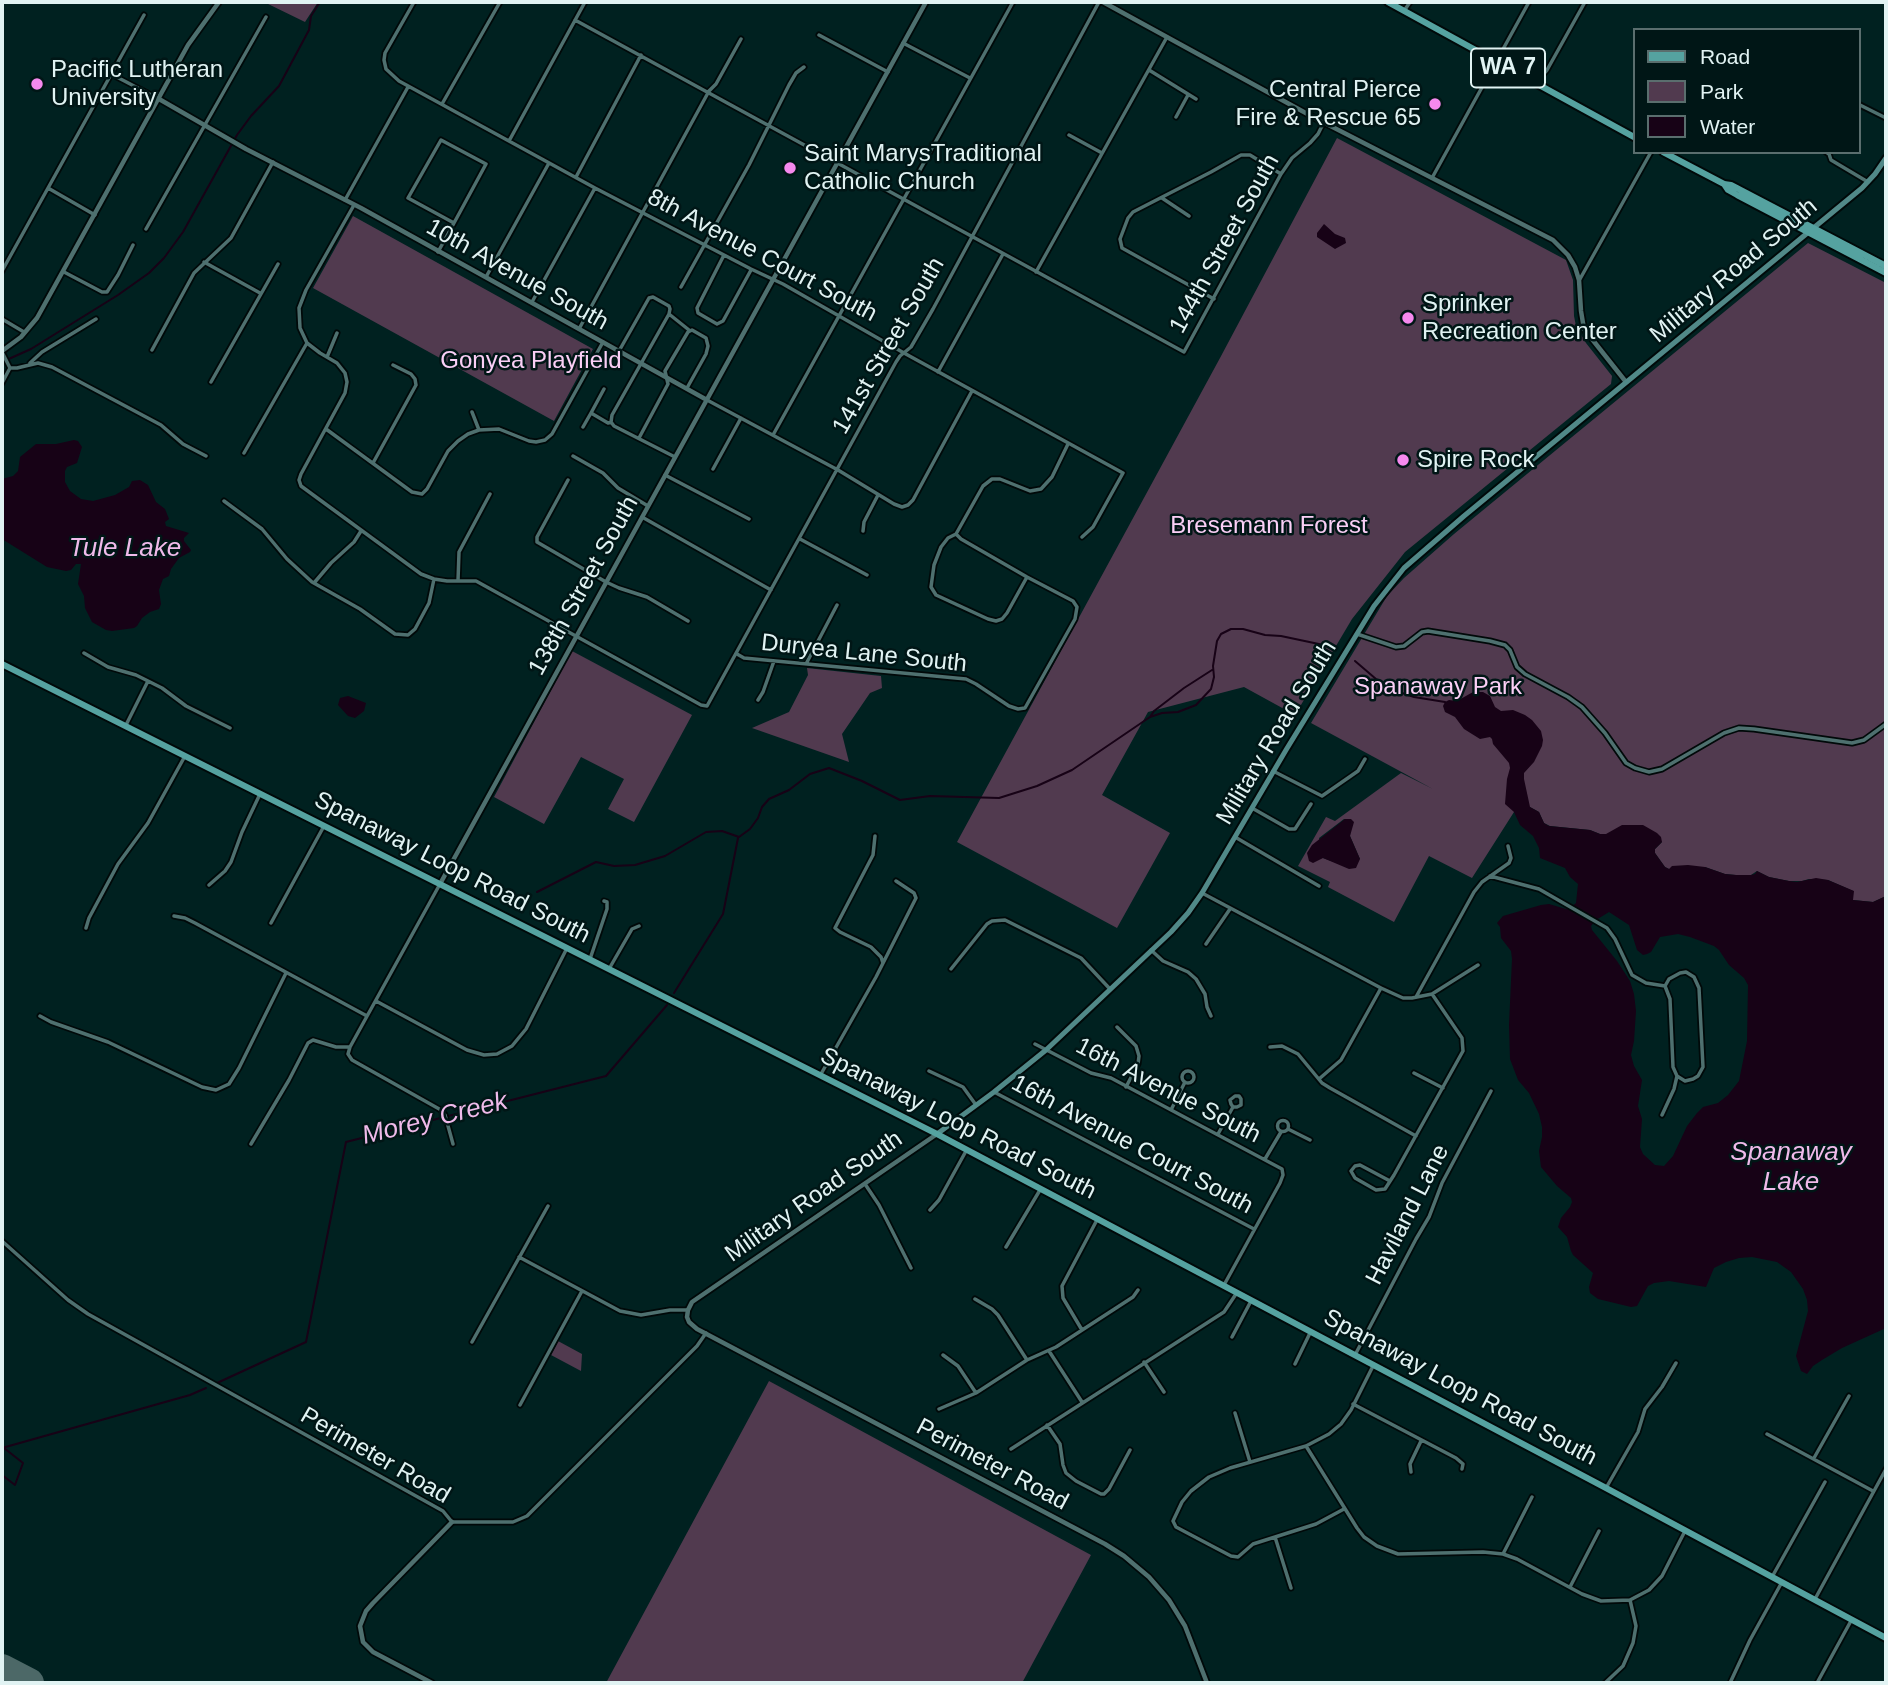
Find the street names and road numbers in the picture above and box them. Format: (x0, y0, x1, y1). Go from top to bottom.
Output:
road number: WA 7 (1471, 48, 1545, 88)
street label: 144th Street South (1164, 149, 1286, 339)
street label: 8th Avenue Court South (642, 183, 882, 329)
street label: Military Road South (1645, 193, 1823, 349)
street label: 10th Avenue South (421, 213, 613, 337)
street label: 141st Street South (827, 253, 951, 439)
street label: 138th Street South (523, 491, 645, 681)
street label: Duryea Lane South (760, 629, 968, 679)
street label: Military Road South (1211, 636, 1343, 830)
street label: Spanaway Loop Road South (309, 786, 595, 950)
street label: 16th Avenue South (1071, 1032, 1265, 1150)
street label: Spanaway Loop Road South (815, 1042, 1101, 1206)
street label: 16th Avenue Court South (1006, 1069, 1258, 1221)
street label: Military Road South (720, 1125, 908, 1269)
street label: Haviland Lane (1360, 1140, 1456, 1290)
street label: Spanaway Loop Road South (1318, 1304, 1602, 1472)
street label: Perimeter Road (295, 1402, 455, 1510)
street label: Perimeter Road (911, 1413, 1073, 1517)

